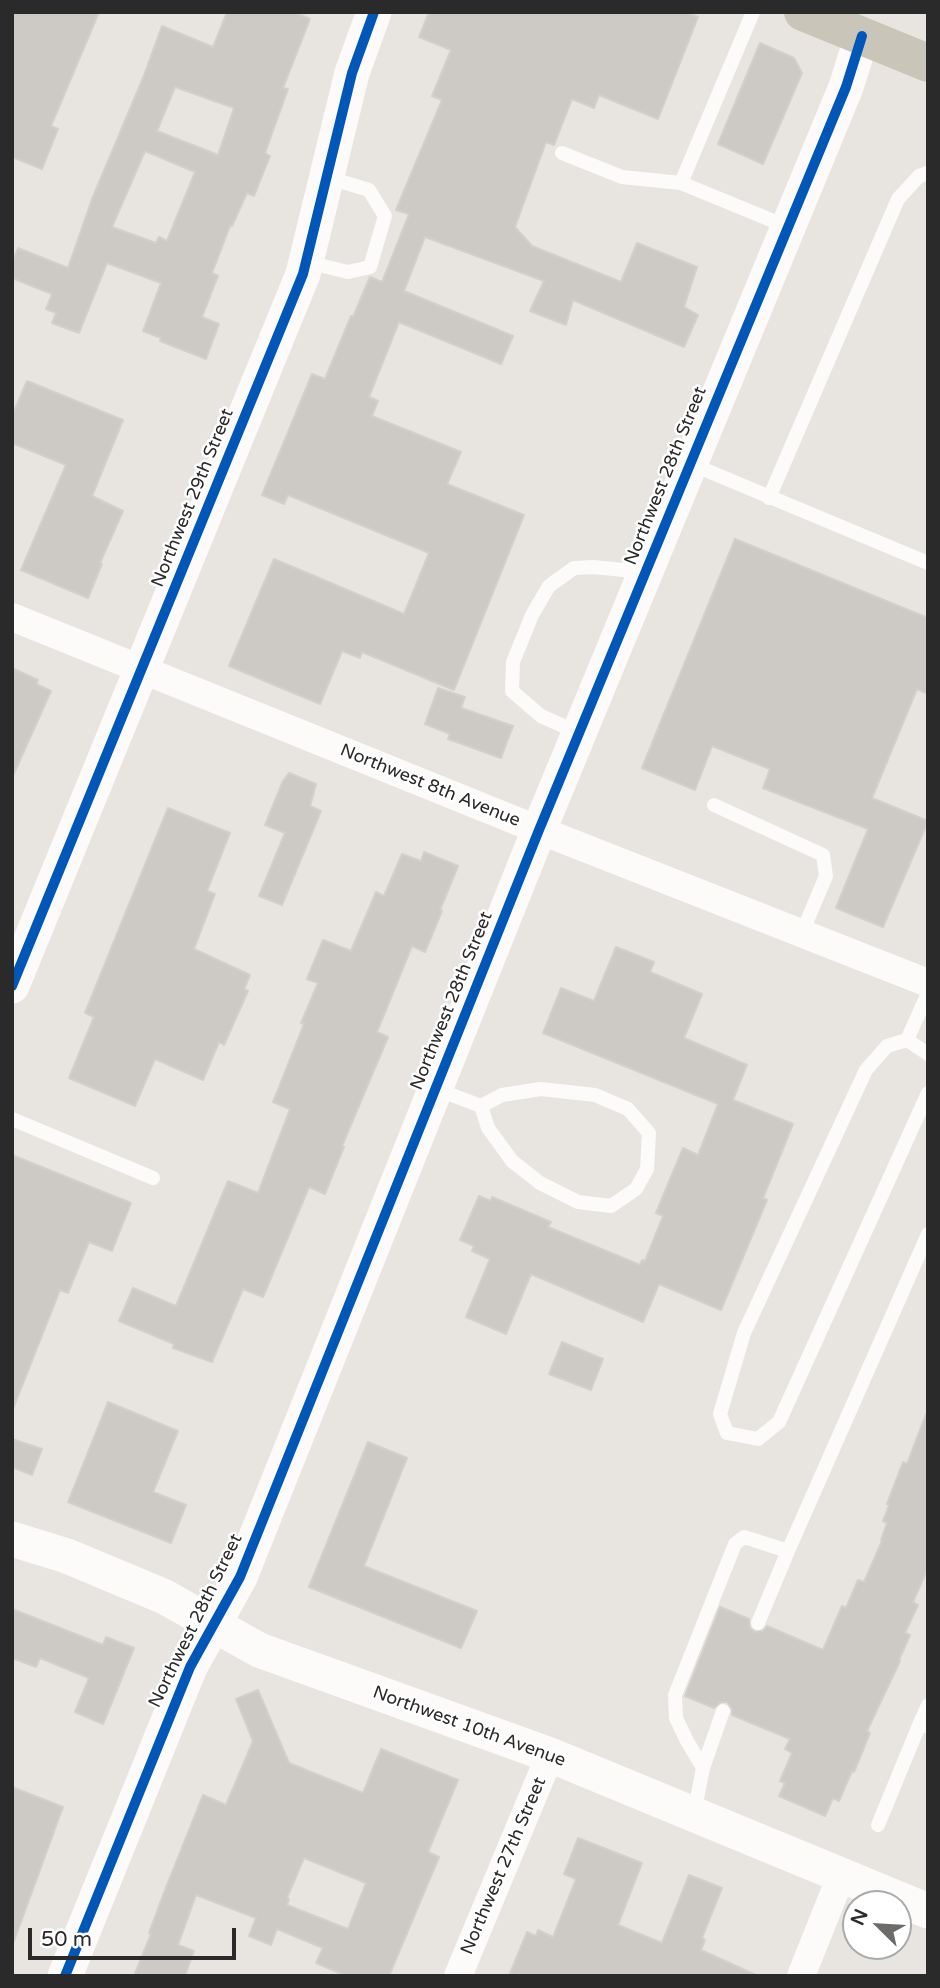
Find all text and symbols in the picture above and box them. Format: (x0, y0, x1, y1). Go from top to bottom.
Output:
street label: Northwest 28th Street (620, 384, 712, 568)
street label: Northwest 29th Street (147, 406, 239, 590)
street label: Northwest 8th Avenue (337, 740, 523, 832)
street label: Northwest 28th Street (406, 909, 498, 1093)
street label: Northwest 28th Street (144, 1531, 248, 1711)
street label: Northwest 10th Avenue (370, 1682, 568, 1772)
street label: Northwest 27th Street (457, 1774, 551, 1958)
north arrow (842, 1890, 912, 1960)
text: N (846, 1906, 873, 1929)
scale bar (32, 1914, 240, 1958)
text: 50 m (41, 1927, 92, 1952)

